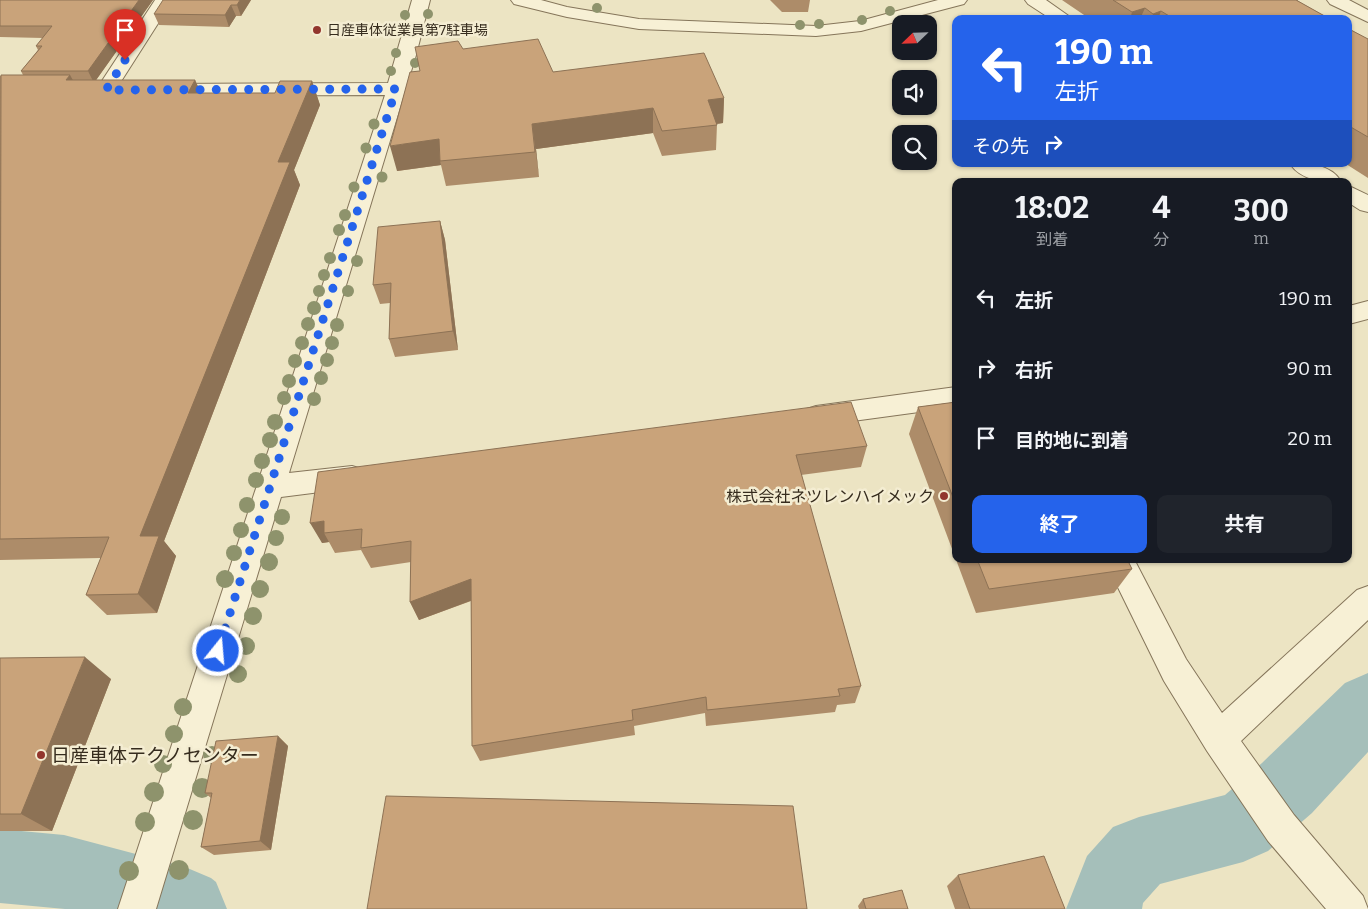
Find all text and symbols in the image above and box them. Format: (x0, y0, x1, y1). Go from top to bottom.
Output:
pin (104, 9, 146, 60)
north arrow (892, 15, 938, 60)
map controls (892, 15, 937, 170)
icon: arrive (111, 16, 139, 44)
place label: 日産車体従業員第7駐車場 (327, 22, 488, 39)
marker: 日産車体従業員第7駐車場 (311, 24, 323, 36)
text: 190 m (1055, 31, 1153, 73)
icon: left (972, 35, 1037, 100)
button: sound (892, 70, 937, 115)
text: 左折 (1055, 78, 1099, 105)
button: search (892, 125, 937, 170)
icon: right (1039, 130, 1067, 158)
text: その先 (972, 135, 1029, 158)
text: 18:02 (1015, 190, 1089, 226)
text: 4 (1152, 190, 1170, 226)
text: 300 (1234, 193, 1289, 229)
text: m (1254, 229, 1269, 248)
text: 到着 (1036, 230, 1068, 249)
text: 分 (1153, 230, 1169, 249)
icon: left (972, 284, 1000, 312)
text: 190 m (1279, 287, 1332, 310)
text: 左折 (1015, 289, 1053, 312)
icon: right (972, 354, 1000, 382)
text: 90 m (1287, 357, 1332, 380)
text: 右折 (1015, 359, 1053, 382)
icon: arrive (972, 424, 1000, 452)
text: 20 m (1288, 427, 1332, 450)
text: 目的地に到着 (1015, 429, 1129, 452)
place label: 株式会社ネツレンハイメック (726, 487, 934, 506)
marker: 株式会社ネツレンハイメック (938, 490, 950, 502)
button: 終了 (972, 495, 1147, 553)
button: 共有 (1157, 495, 1332, 553)
position arrow (191, 624, 243, 676)
place label: 日産車体テクノセンター (51, 744, 259, 767)
marker: 日産車体テクノセンター (35, 749, 47, 761)

